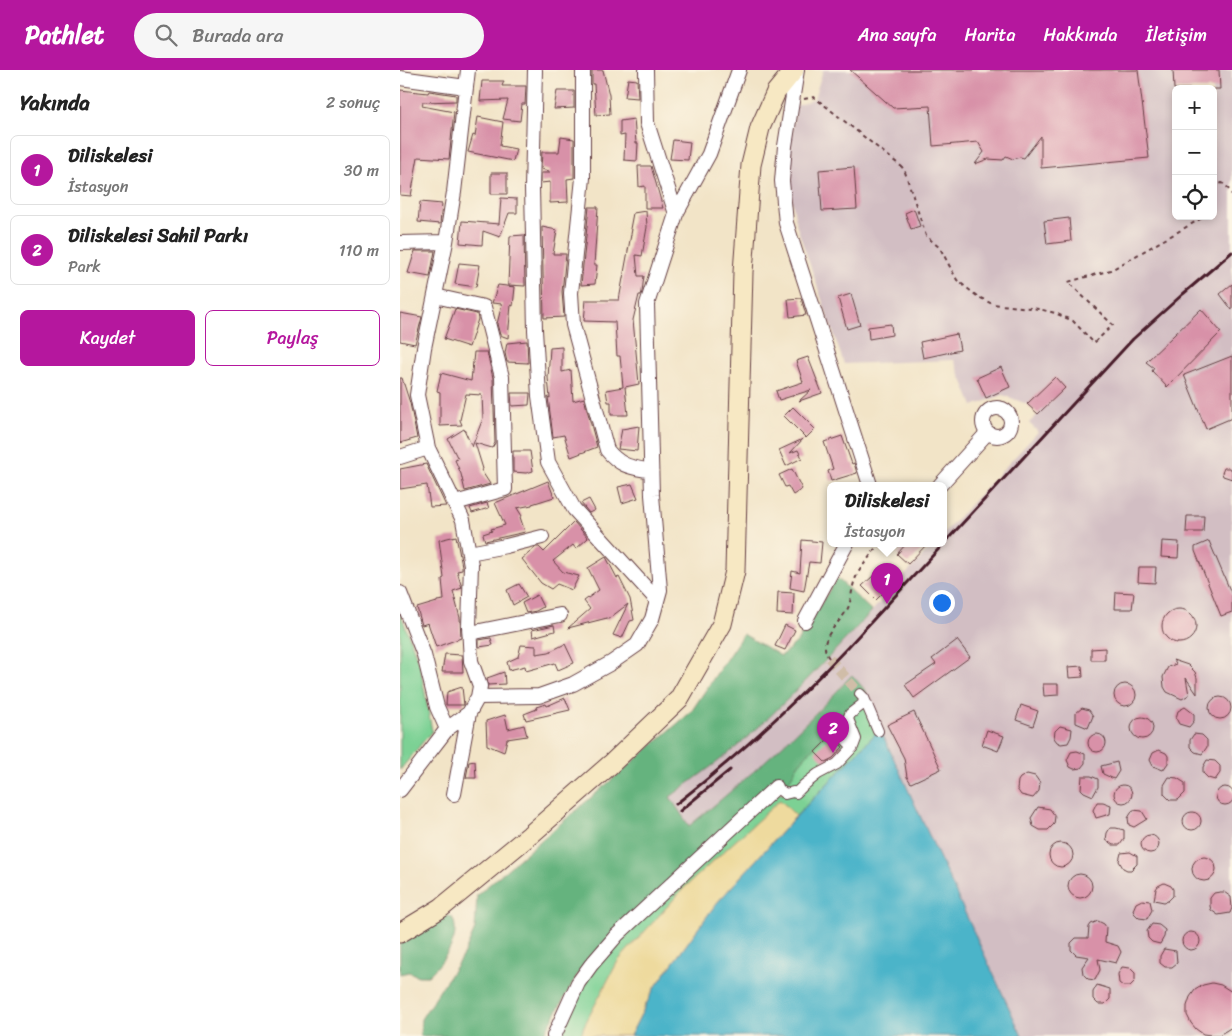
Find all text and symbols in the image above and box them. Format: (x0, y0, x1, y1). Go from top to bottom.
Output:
search box (134, 13, 484, 58)
text: Pathlet (25, 14, 104, 56)
text: Burada ara (192, 19, 283, 52)
text: Ana sayfa (858, 19, 936, 51)
text: Harita (964, 19, 1015, 51)
text: Hakkında (1043, 19, 1118, 51)
text: İletişim (1146, 19, 1207, 51)
icon: search (152, 21, 180, 49)
text: Yakında (20, 84, 90, 122)
map controls (1172, 85, 1217, 220)
button: + (1172, 85, 1217, 130)
text: 2 sonuç (326, 88, 380, 117)
button: − (1172, 130, 1217, 175)
text: Diliskelesi (68, 139, 152, 172)
text: 1 (34, 156, 40, 185)
text: 30 m (344, 156, 379, 185)
text: İstasyon (68, 172, 128, 201)
button: locate (1172, 175, 1217, 220)
text: Diliskelesi Sahil Parkı (68, 219, 248, 252)
text: 2 (32, 236, 42, 265)
text: 110 m (339, 236, 379, 265)
text: Park (68, 252, 101, 281)
button: Kaydet (20, 310, 195, 366)
button: Paylaş (205, 310, 380, 366)
popup (827, 482, 947, 547)
text: Diliskelesi (845, 484, 929, 517)
text: İstasyon (845, 517, 905, 546)
pin: 1 (871, 563, 903, 604)
your location (929, 590, 955, 616)
pin: 2 (817, 712, 849, 753)

